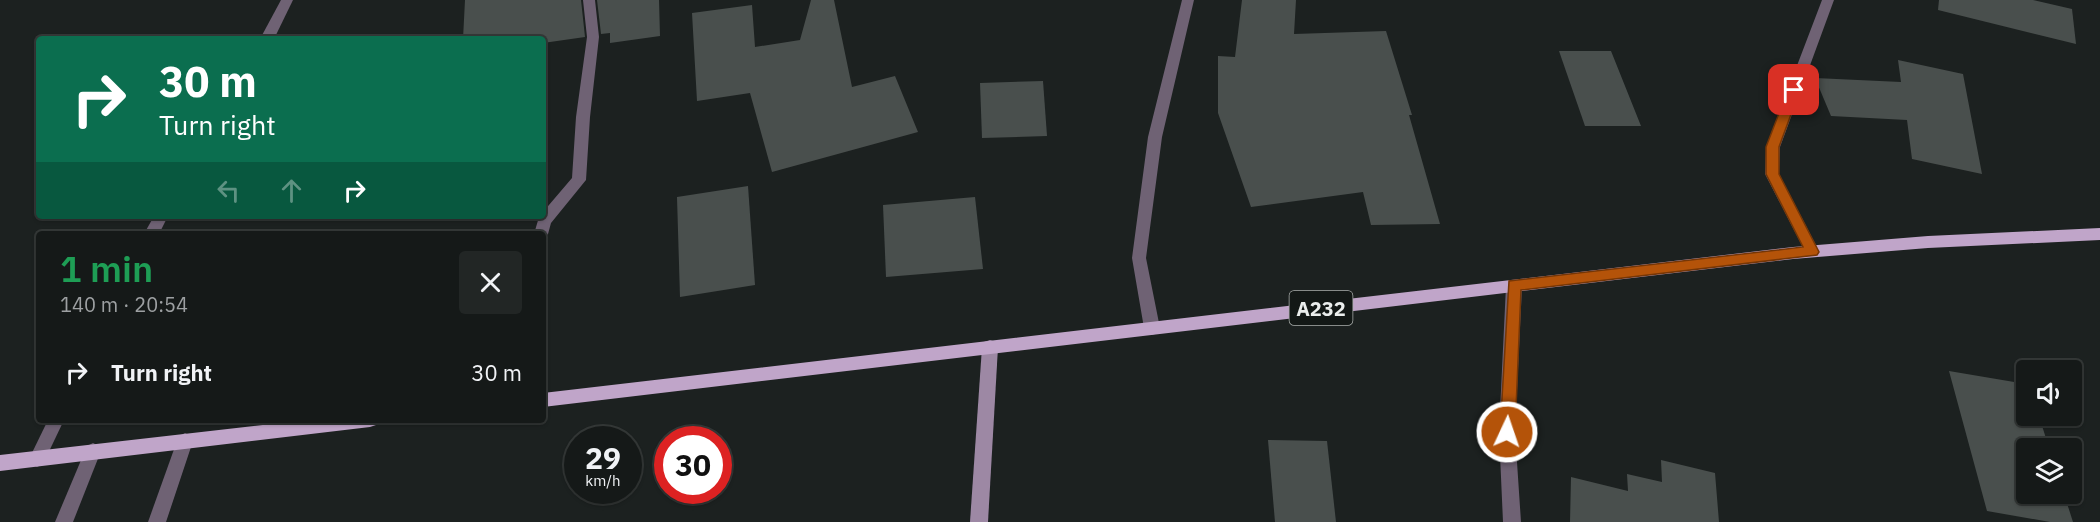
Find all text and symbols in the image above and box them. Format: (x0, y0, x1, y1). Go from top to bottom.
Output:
text: 30 m (159, 54, 257, 109)
icon: right (60, 60, 138, 138)
pin (1768, 64, 1819, 115)
icon: arrive (1777, 73, 1810, 106)
text: Turn right (159, 107, 276, 142)
icon: left (212, 174, 245, 207)
icon: ahead (275, 174, 308, 207)
icon: right (338, 174, 371, 207)
text: 1 min (60, 245, 153, 292)
button: close (459, 251, 522, 314)
text: 140 m · 20:54 (60, 291, 188, 318)
road number: A232 (1290, 291, 1352, 325)
icon: right (60, 356, 93, 389)
text: Turn right (111, 358, 212, 387)
text: 30 m (471, 358, 522, 387)
map controls (2016, 360, 2082, 504)
button: sound (2016, 360, 2082, 426)
position arrow (1475, 400, 1539, 464)
speed limit sign: 30 (654, 426, 732, 504)
text: 29 (585, 438, 621, 477)
button: layers (2016, 438, 2082, 504)
text: km/h (585, 471, 621, 490)

